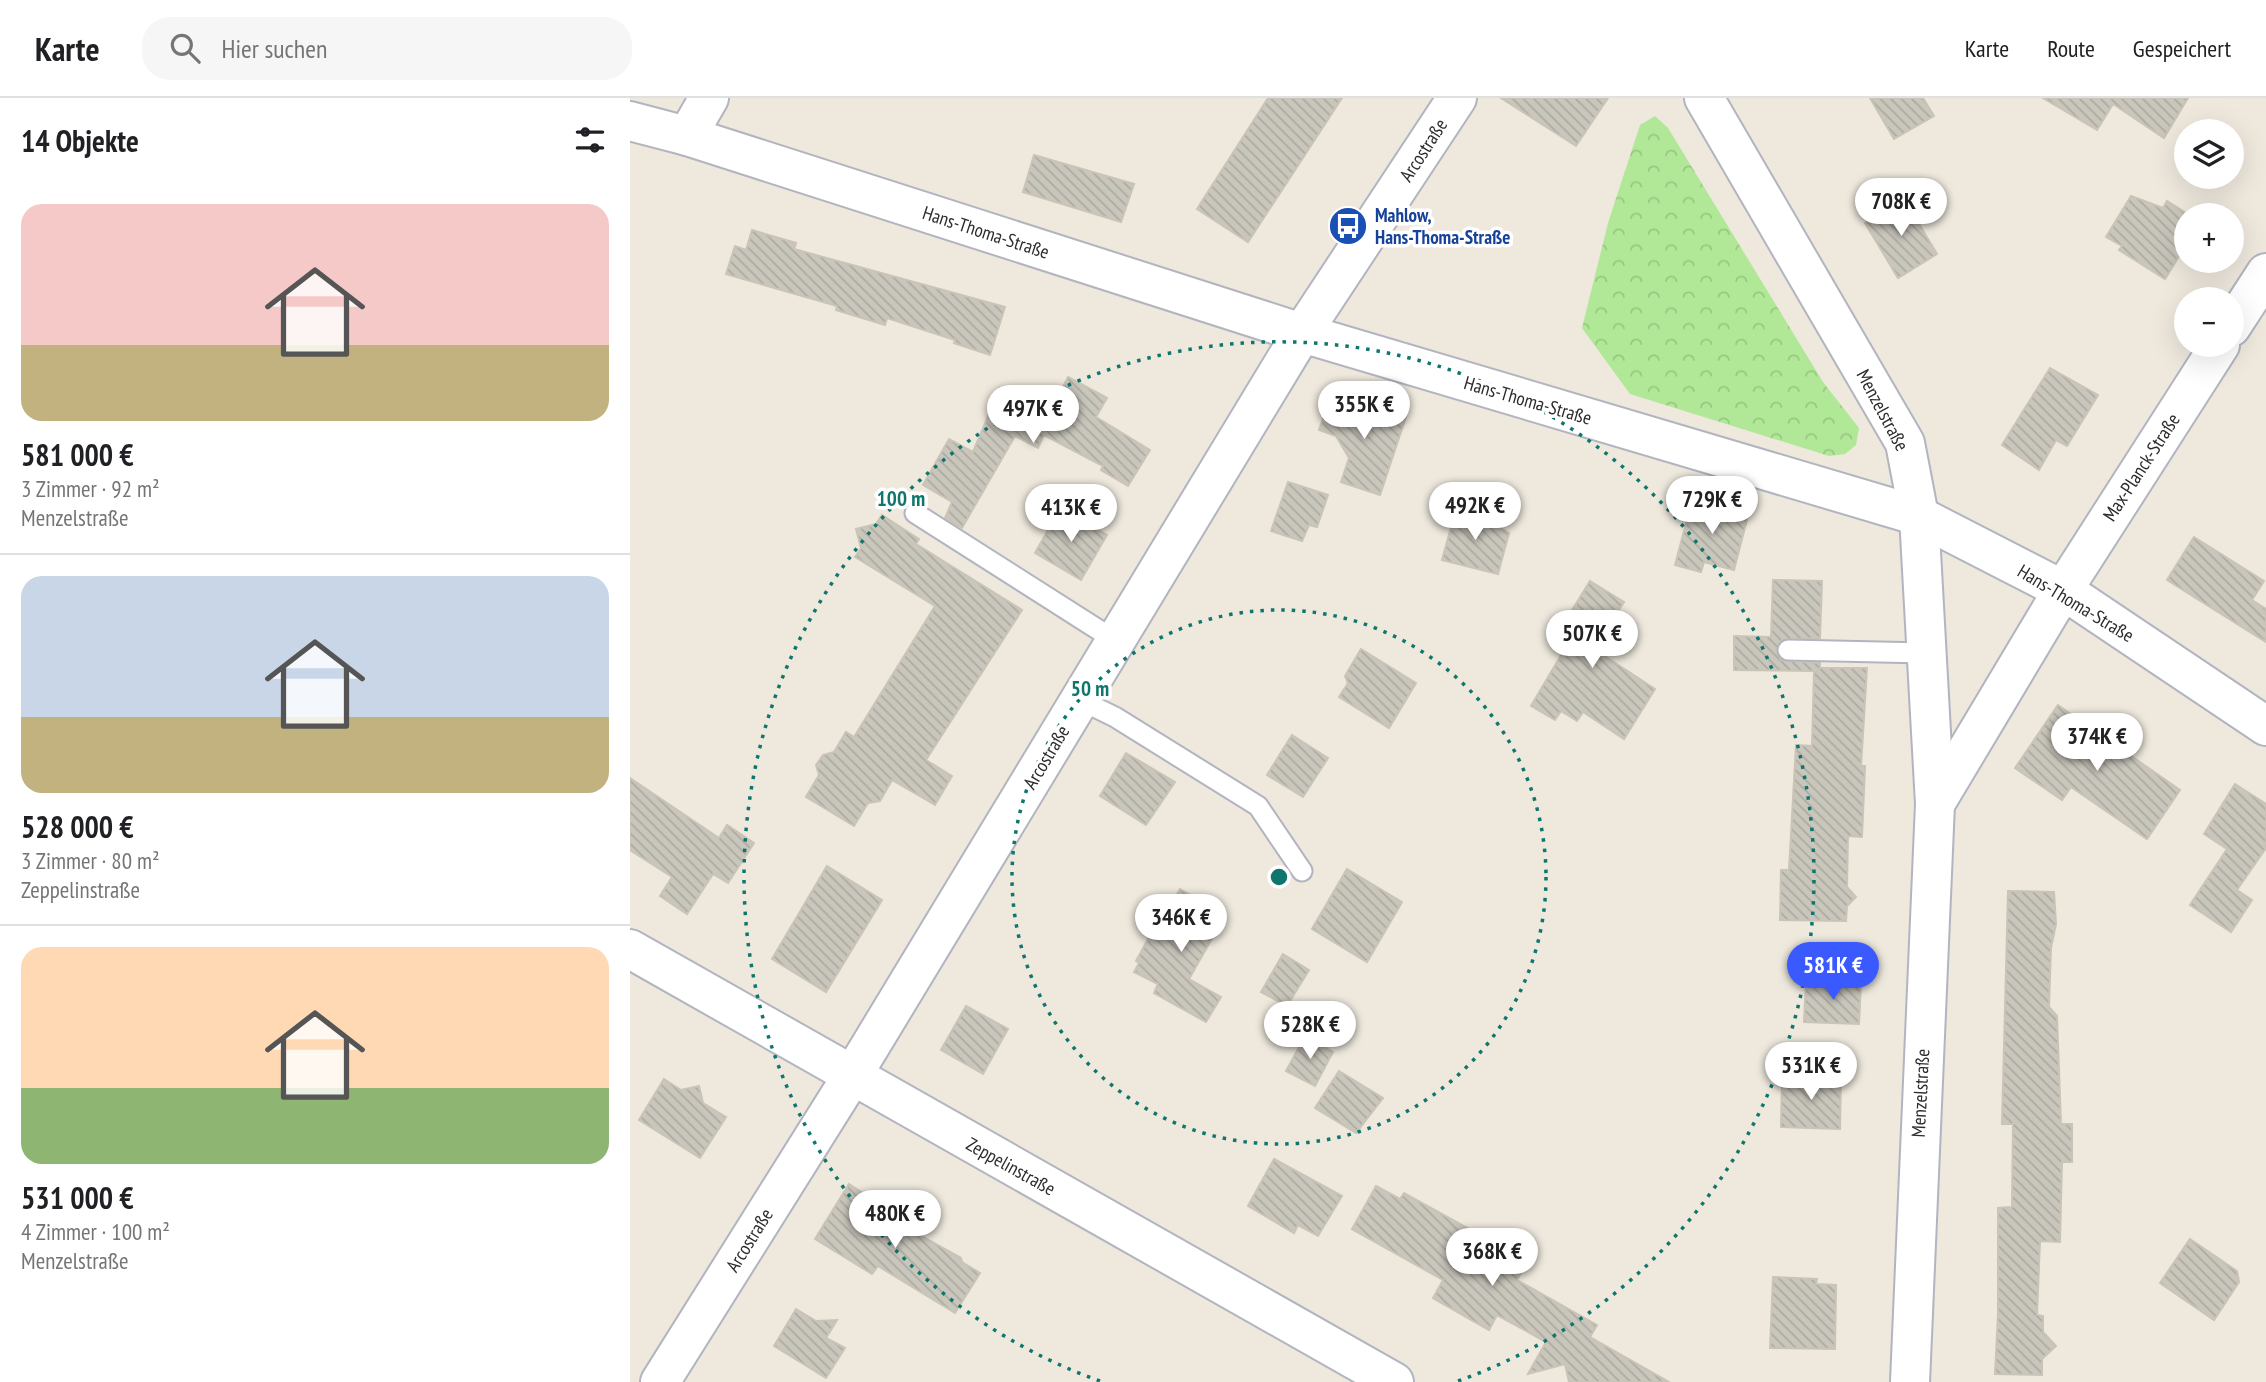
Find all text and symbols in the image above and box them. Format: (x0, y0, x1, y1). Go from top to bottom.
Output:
search box (142, 17, 632, 80)
text: Karte (35, 27, 100, 70)
icon: search (166, 29, 204, 67)
text: Hier suchen (222, 32, 327, 65)
text: Karte (1965, 33, 2009, 64)
text: Route (2047, 33, 2095, 64)
text: Gespeichert (2133, 33, 2231, 64)
street label: Arcostraße (1394, 114, 1452, 186)
map controls (2174, 119, 2244, 357)
button: layers (2174, 119, 2244, 189)
text: 14 Objekte (21, 121, 139, 160)
icon: filters (571, 121, 609, 159)
pin: 708K € (1844, 178, 1958, 238)
text: 708K € (1871, 186, 1931, 215)
street label: Hans-Thoma-Straße (920, 200, 1052, 264)
place label: Mahlow, Hans-Thoma-Straße (1375, 203, 1510, 249)
button: + (2174, 203, 2244, 273)
bus stop icon: Mahlow, Hans-Thoma-Straße (1327, 205, 1369, 247)
icon: home (252, 249, 378, 375)
button: − (2174, 287, 2244, 357)
street label: Menzelstraße (1852, 365, 1914, 455)
street label: Hans-Thoma-Straße (1461, 370, 1595, 430)
pin: 355K € (1307, 382, 1421, 441)
pin: 497K € (976, 386, 1090, 445)
text: 355K € (1334, 389, 1394, 418)
text: 497K € (1003, 393, 1063, 422)
street label: Max-Planck-Straße (2097, 409, 2185, 525)
text: 581 000 € (21, 435, 134, 474)
text: 3 Zimmer · 92 m² (21, 474, 159, 503)
pin: 729K € (1655, 476, 1769, 536)
pin: 492K € (1418, 482, 1532, 542)
pin: 413K € (1014, 484, 1128, 544)
text: 729K € (1682, 484, 1742, 513)
text: 100 m (877, 485, 925, 512)
text: 492K € (1445, 490, 1505, 519)
text: 413K € (1041, 492, 1101, 521)
text: Menzelstraße (21, 503, 128, 532)
street label: Hans-Thoma-Straße (2013, 559, 2139, 647)
pin: 507K € (1535, 610, 1649, 670)
text: 507K € (1562, 618, 1622, 647)
icon: home (252, 621, 378, 747)
text: 50 m (1071, 675, 1109, 702)
pin: 374K € (2040, 714, 2154, 773)
street label: Arcostraße (1018, 721, 1074, 793)
text: 374K € (2067, 721, 2127, 750)
text: 528 000 € (21, 807, 134, 846)
text: 3 Zimmer · 80 m² (21, 846, 159, 875)
centre of rings (1267, 865, 1291, 889)
text: Zeppelinstraße (21, 875, 140, 904)
pin: 346K € (1124, 894, 1238, 954)
text: 346K € (1151, 902, 1211, 931)
pin: 581K € (1776, 942, 1890, 1002)
text: 581K € (1803, 950, 1863, 979)
icon: home (252, 992, 378, 1118)
pin: 528K € (1253, 1002, 1367, 1061)
text: 528K € (1280, 1009, 1340, 1038)
pin: 531K € (1754, 1042, 1868, 1102)
street label: Menzelstraße (1906, 1048, 1934, 1138)
text: 531K € (1781, 1050, 1841, 1079)
street label: Zeppelinstraße (962, 1132, 1060, 1200)
text: 531 000 € (21, 1178, 134, 1217)
pin: 480K € (838, 1190, 952, 1250)
text: 480K € (865, 1198, 925, 1227)
street label: Arcostraße (720, 1204, 778, 1276)
text: 4 Zimmer · 100 m² (21, 1217, 170, 1246)
pin: 368K € (1435, 1228, 1549, 1288)
text: 368K € (1462, 1236, 1522, 1265)
text: Menzelstraße (21, 1246, 128, 1275)

